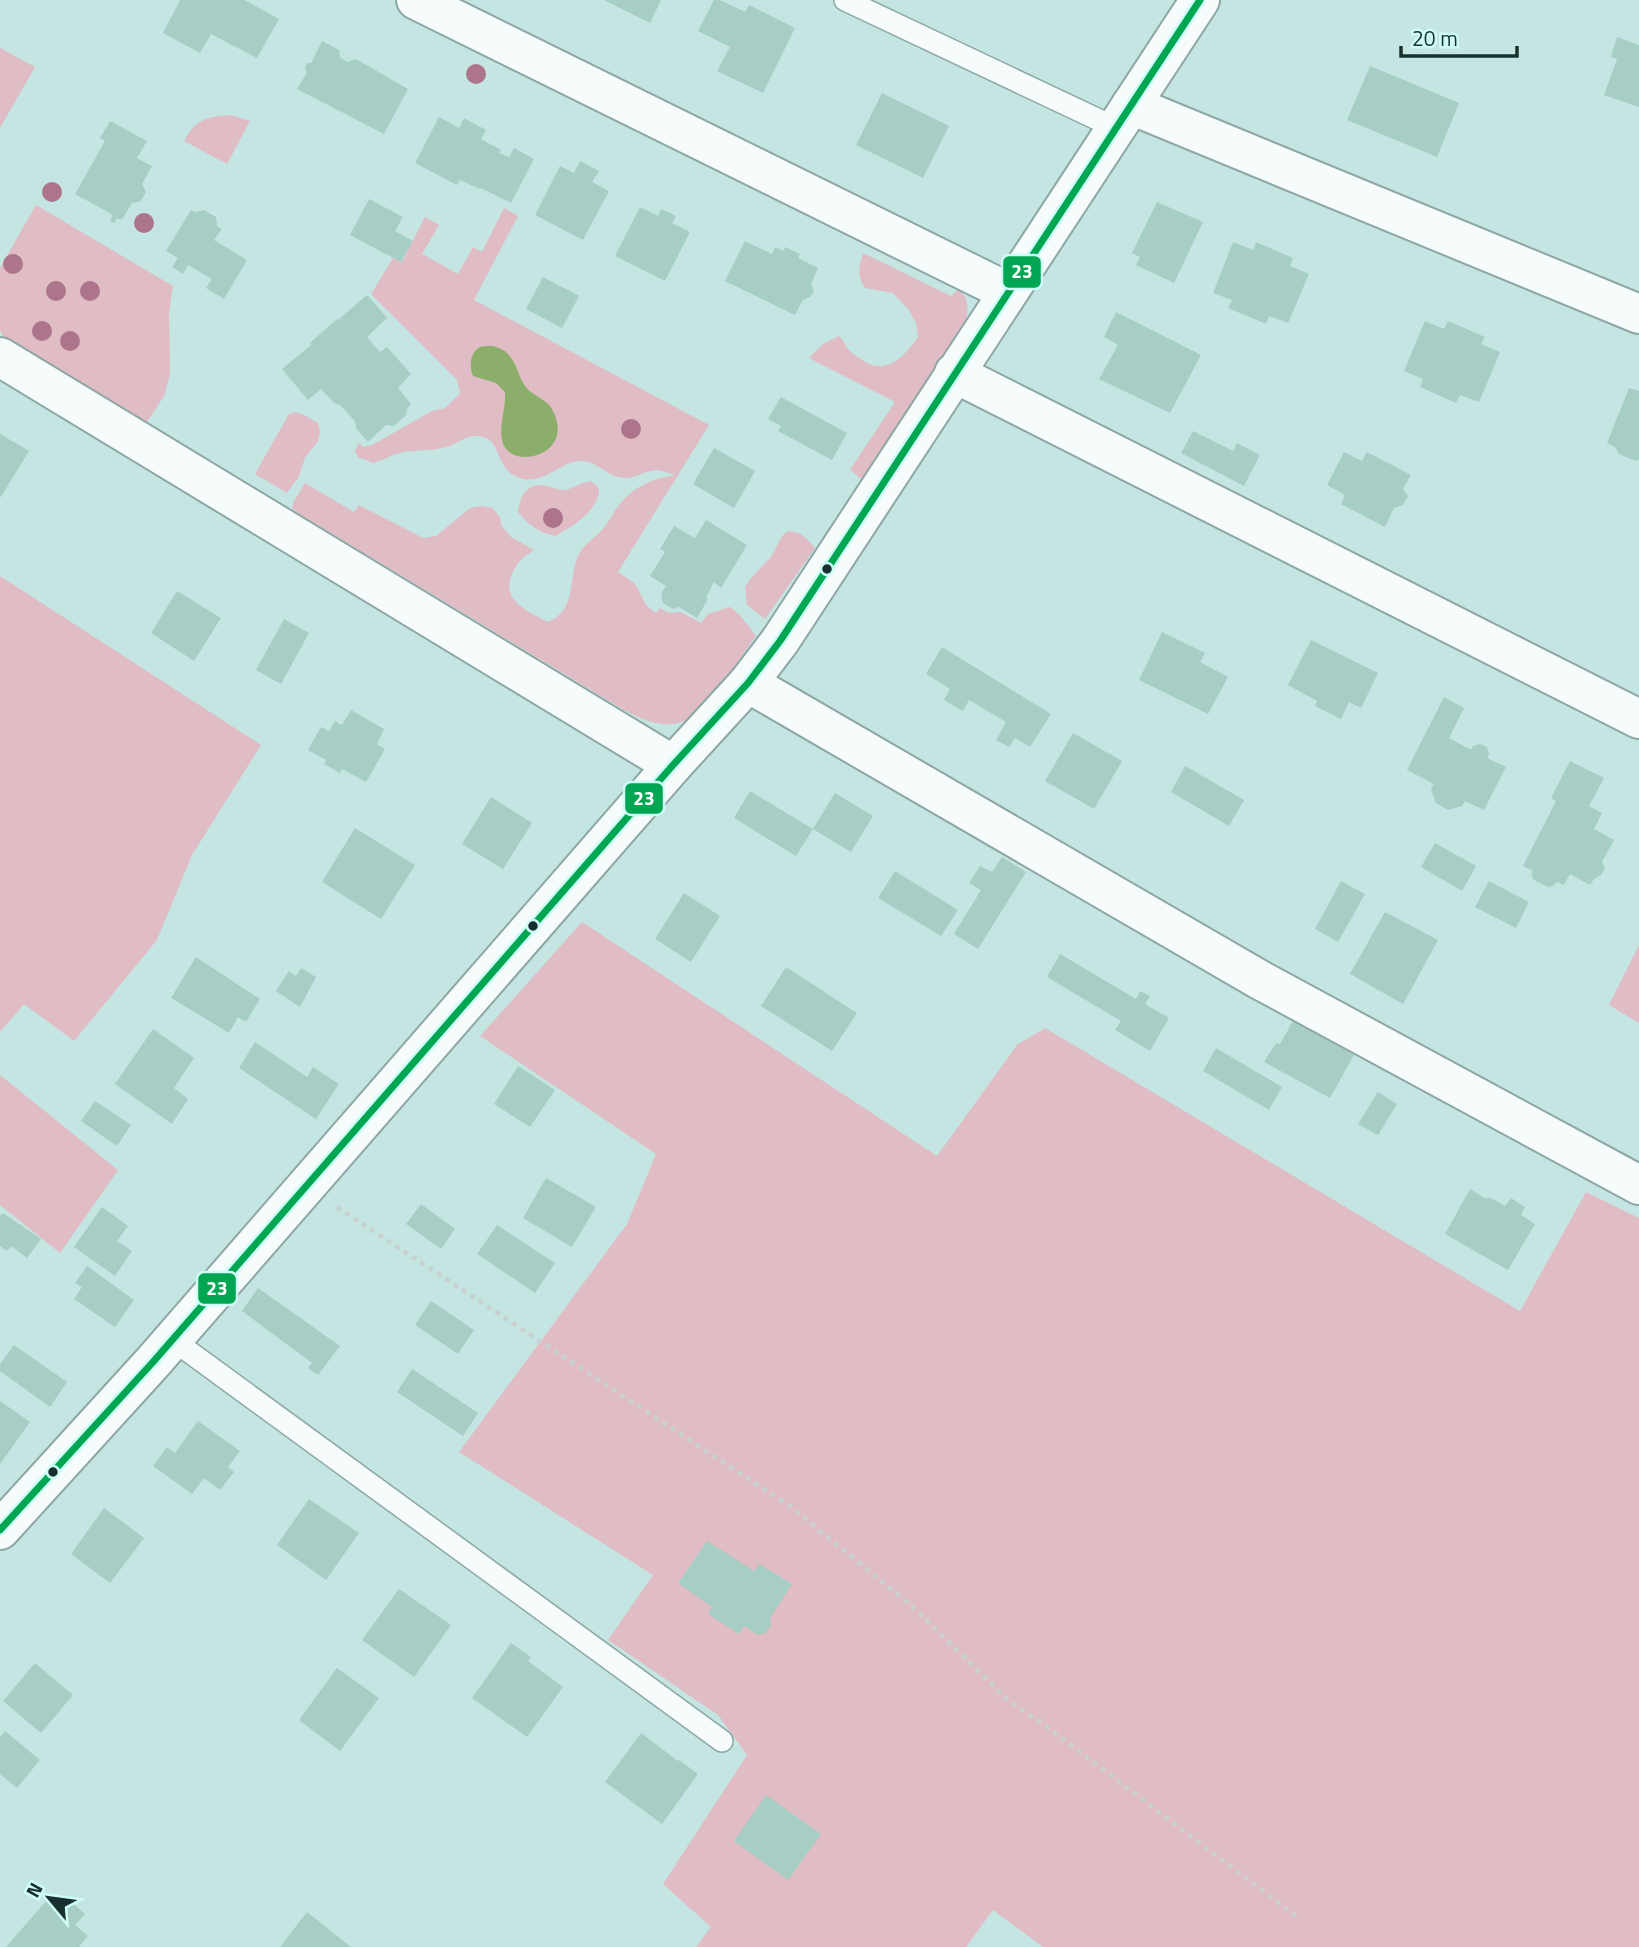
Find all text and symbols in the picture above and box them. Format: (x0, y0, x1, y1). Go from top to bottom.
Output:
scale bar (1401, 14, 1516, 58)
text: 20 m (1412, 22, 1458, 54)
line badge: 23 (1002, 255, 1042, 289)
text: 23 (1011, 256, 1033, 285)
unlabelled marker (820, 562, 834, 576)
line badge: 23 (624, 782, 664, 815)
text: 23 (633, 783, 655, 812)
unlabelled marker (526, 919, 540, 933)
line badge: 23 (197, 1272, 237, 1305)
text: 23 (206, 1273, 228, 1302)
unlabelled marker (46, 1465, 60, 1479)
north arrow (14, 1863, 84, 1933)
text: N (18, 1877, 50, 1902)

